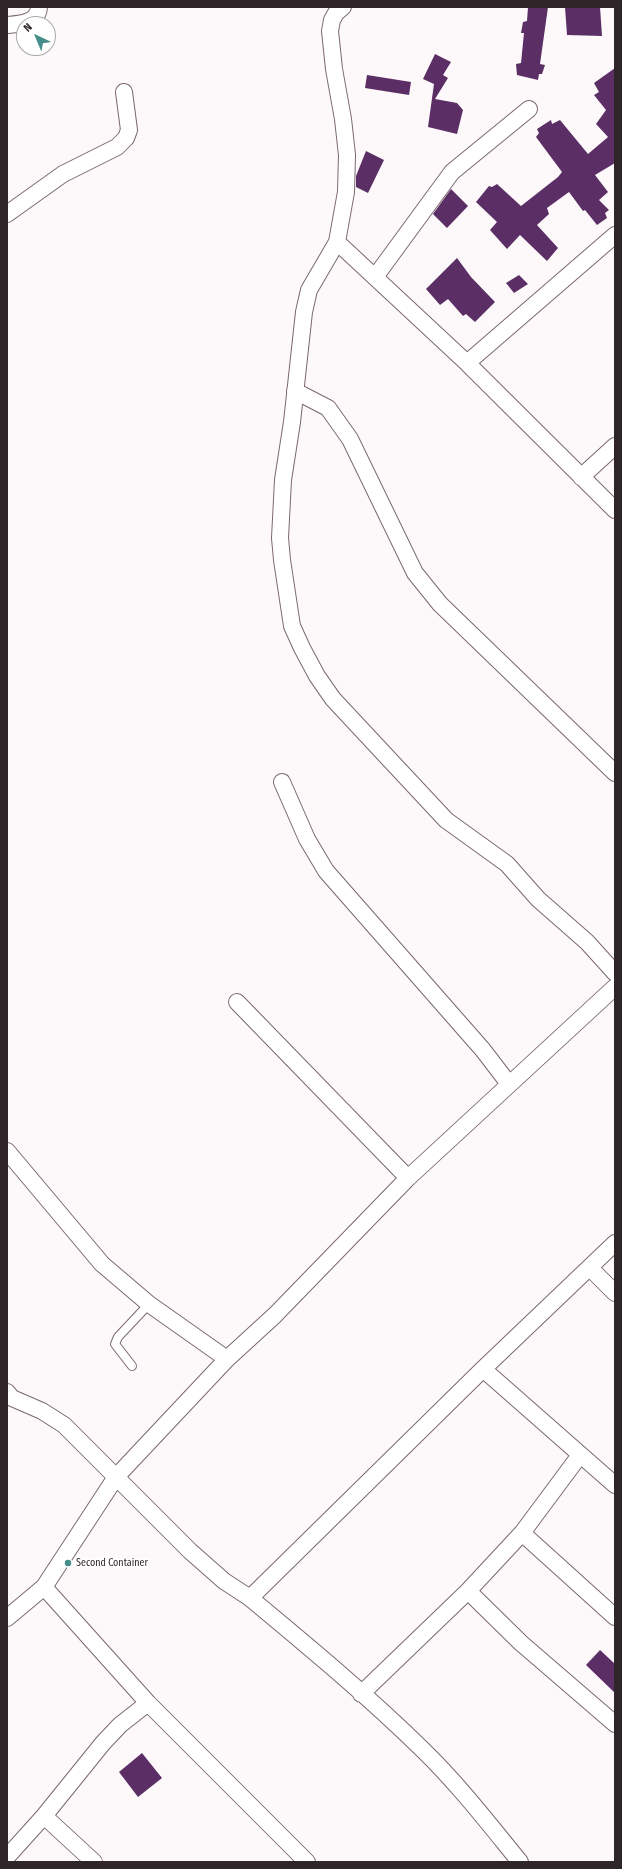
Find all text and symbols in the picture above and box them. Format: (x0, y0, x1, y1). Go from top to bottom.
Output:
north arrow (16, 16, 56, 56)
text: N (21, 21, 35, 35)
place label: Second Container (76, 1557, 148, 1569)
marker: Second Container (63, 1558, 73, 1568)

